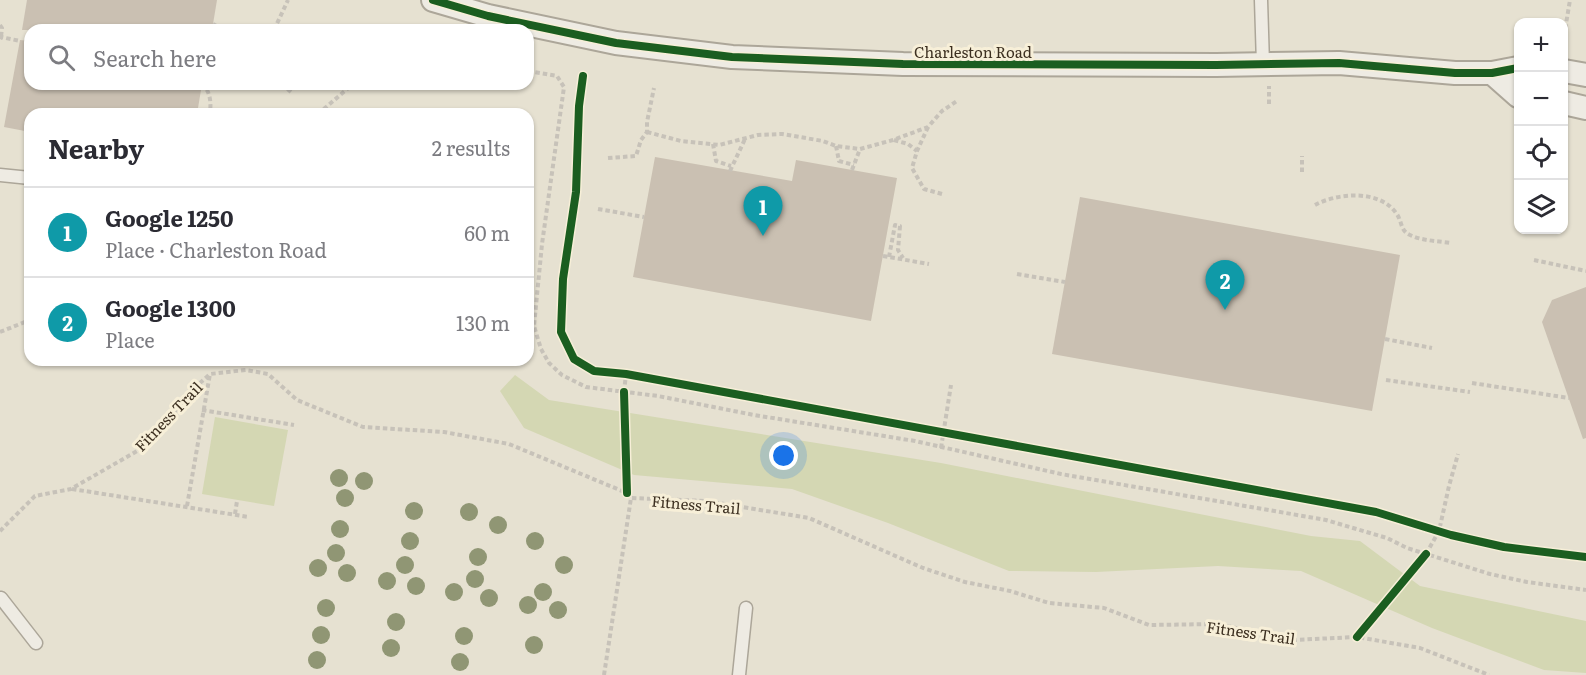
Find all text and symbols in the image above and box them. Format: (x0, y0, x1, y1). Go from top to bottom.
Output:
map controls (1514, 18, 1568, 234)
button: + (1514, 18, 1568, 72)
search box (24, 24, 534, 90)
street label: Charleston Road (914, 40, 1032, 63)
icon: search (45, 41, 78, 74)
text: Search here (93, 41, 216, 74)
button: − (1514, 72, 1568, 126)
button: locate (1514, 126, 1568, 180)
text: Nearby (48, 128, 144, 167)
text: 2 results (432, 132, 510, 162)
button: layers (1514, 180, 1568, 234)
pin: 1 (744, 186, 783, 236)
text: Google 1250 (105, 201, 234, 234)
text: 1 (63, 217, 72, 247)
text: 60 m (464, 217, 510, 247)
text: Place · Charleston Road (105, 234, 327, 264)
pin: 2 (1206, 260, 1244, 310)
text: Google 1300 (105, 291, 236, 324)
text: 2 (62, 307, 73, 337)
text: 130 m (456, 307, 510, 337)
text: Place (105, 324, 155, 354)
street label: Fitness Trail (129, 376, 207, 456)
your location (769, 441, 798, 470)
street label: Fitness Trail (651, 489, 741, 519)
street label: Fitness Trail (1205, 614, 1297, 650)

